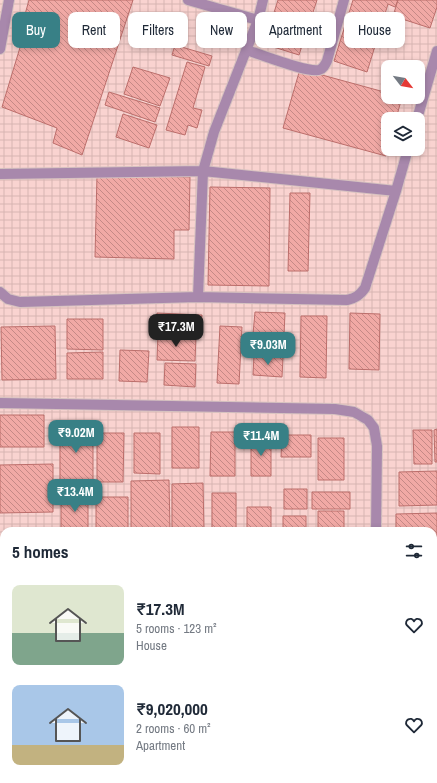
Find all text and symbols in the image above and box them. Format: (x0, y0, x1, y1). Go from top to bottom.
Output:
chip: Buy (12, 12, 60, 48)
chip: Rent (68, 12, 120, 48)
chip: Filters (128, 12, 188, 48)
chip: New (196, 12, 247, 48)
chip: Apartment (255, 12, 336, 48)
chip: House (344, 12, 405, 48)
north arrow (381, 60, 425, 104)
map controls (381, 60, 425, 156)
button: layers (381, 112, 425, 156)
pin: ₹17.3M (143, 314, 209, 348)
text: ₹17.3M (157, 318, 195, 335)
pin: ₹9.03M (235, 332, 301, 366)
text: ₹9.03M (249, 336, 287, 353)
pin: ₹9.02M (43, 420, 109, 454)
pin: ₹11.4M (228, 423, 294, 457)
text: ₹9.02M (57, 424, 95, 441)
text: ₹11.4M (243, 427, 279, 444)
pin: ₹13.4M (42, 479, 108, 513)
text: ₹13.4M (56, 483, 94, 500)
text: 5 homes (12, 540, 69, 563)
icon: filters (403, 540, 425, 562)
text: ₹17.3M (136, 597, 185, 620)
icon: home (44, 601, 92, 649)
icon: heart (403, 614, 425, 636)
text: 5 rooms · 123 m² (136, 620, 217, 637)
text: House (136, 637, 167, 654)
text: ₹9,020,000 (136, 697, 208, 720)
icon: home (44, 701, 92, 749)
icon: heart (403, 714, 425, 736)
text: 2 rooms · 60 m² (136, 720, 211, 737)
text: Apartment (136, 737, 185, 754)

